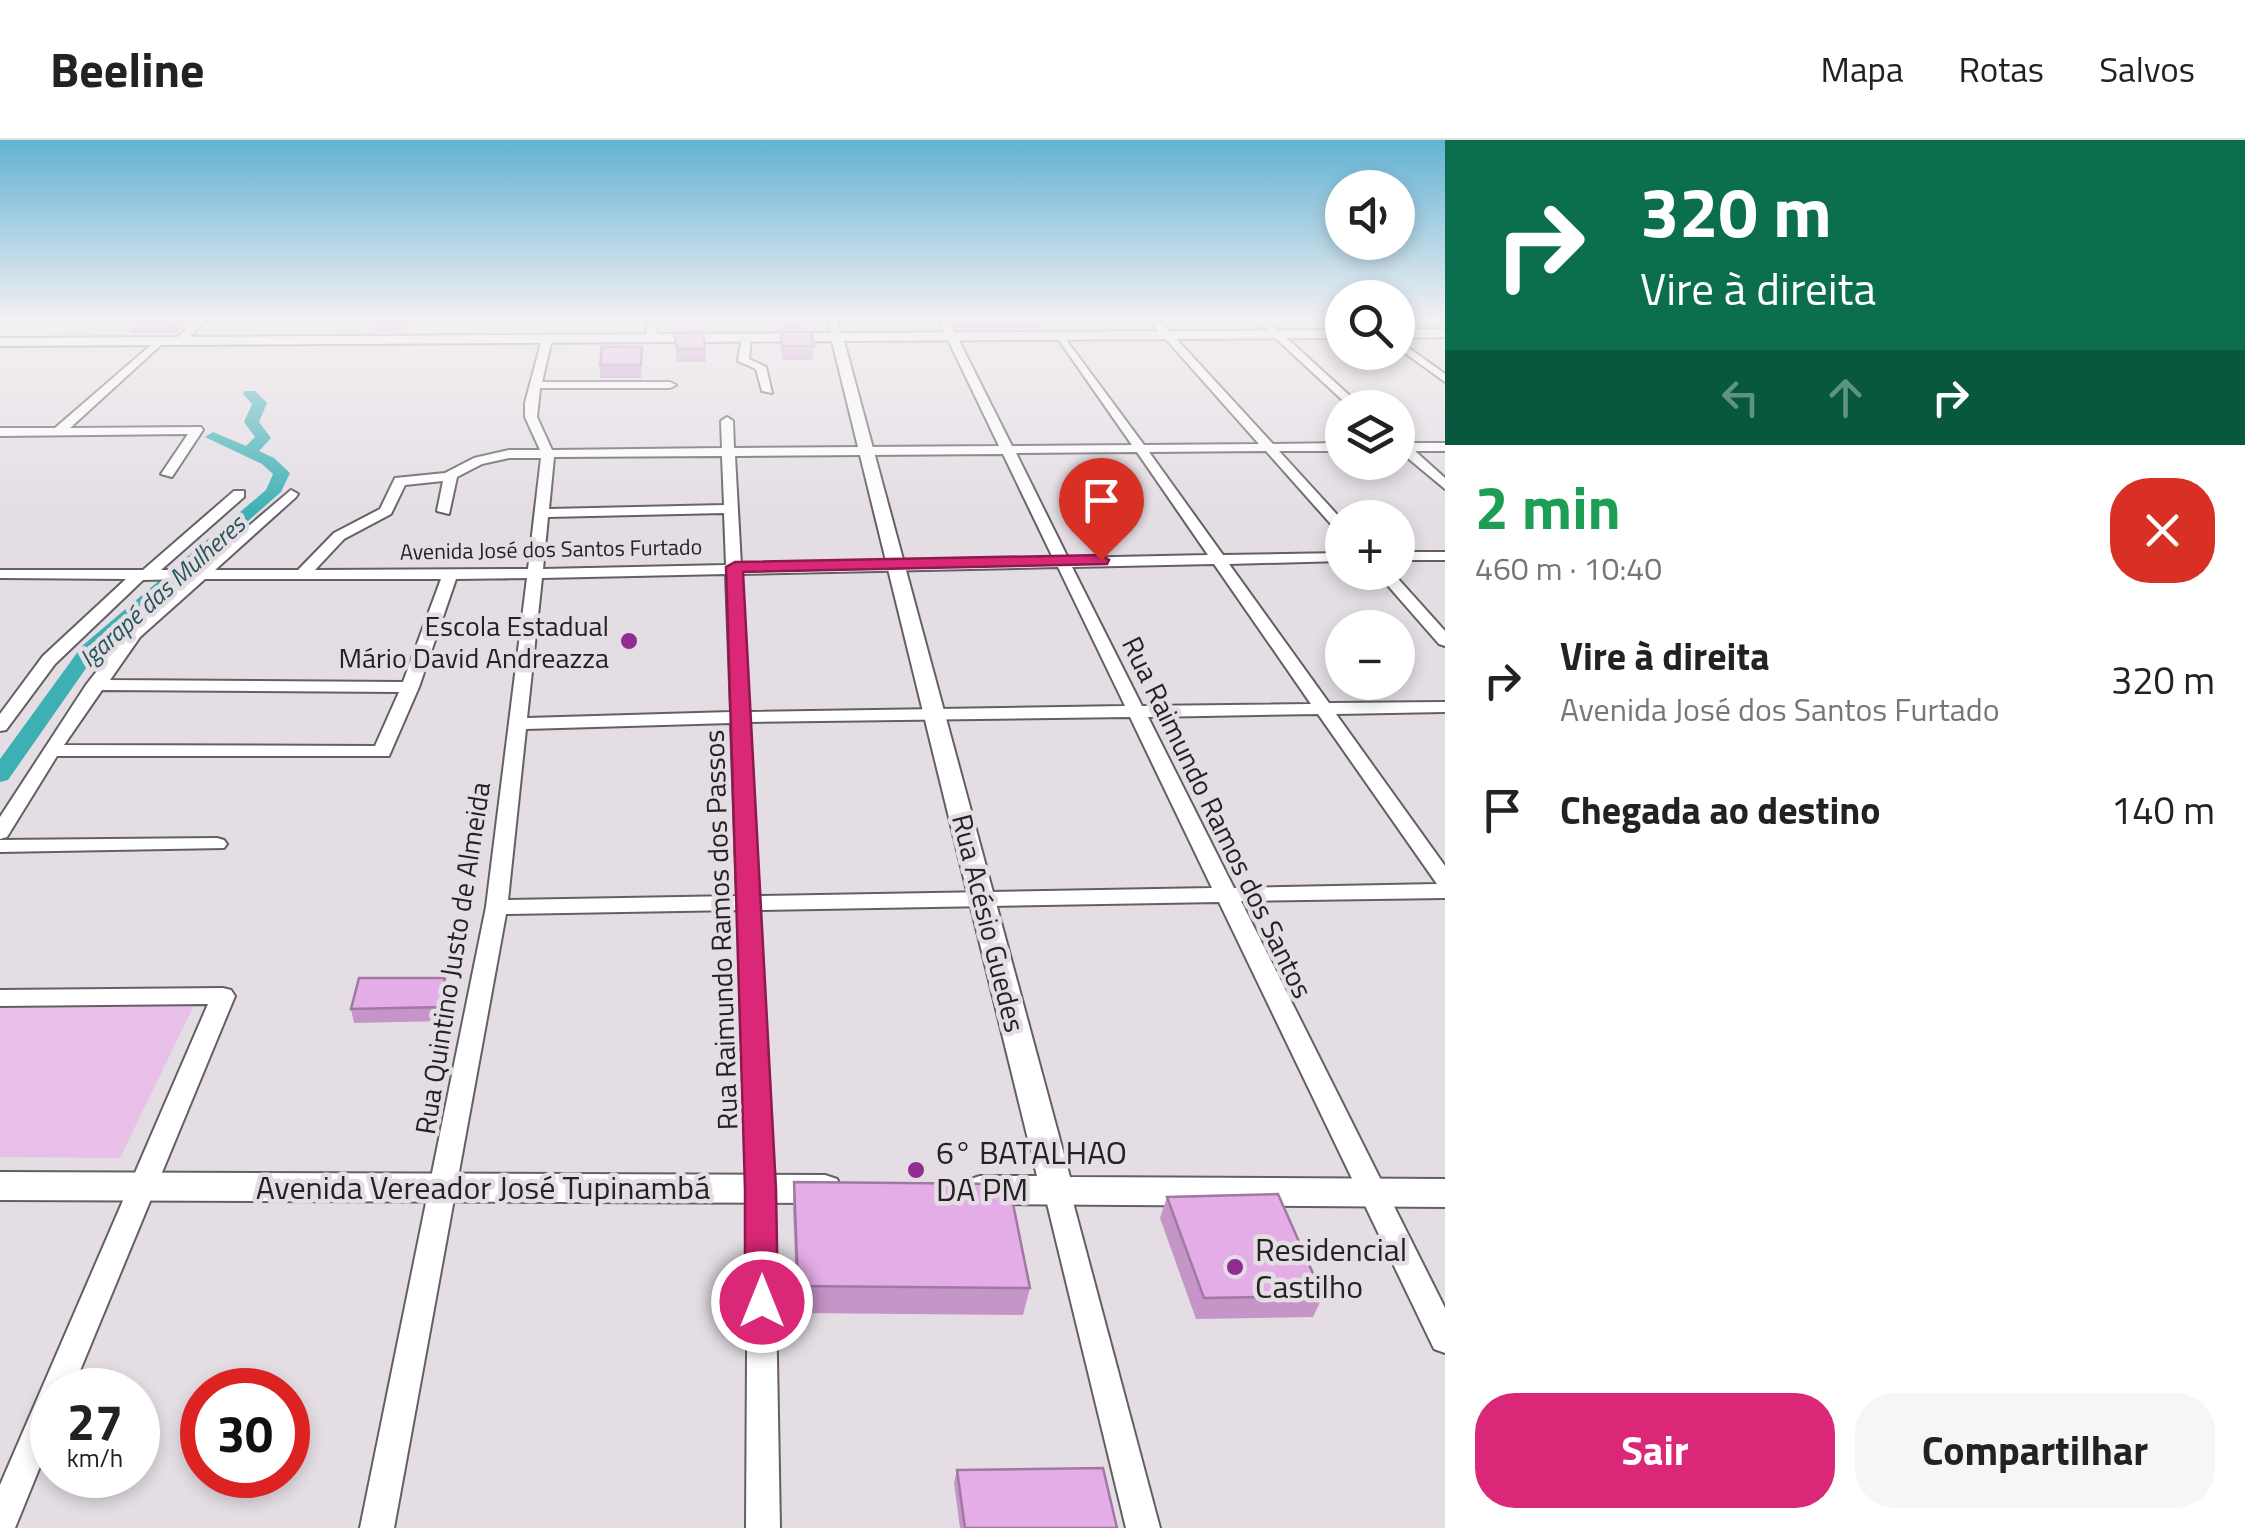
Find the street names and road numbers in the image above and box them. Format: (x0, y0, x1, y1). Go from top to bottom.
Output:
street label: Avenida José dos Santos Furtado (400, 529, 702, 569)
street label: Rua Raimundo Ramos dos Santos (1111, 629, 1325, 1005)
street label: Rua Raimundo Ramos dos Passos (692, 729, 748, 1131)
street label: Rua Quintino Justo de Almeida (403, 779, 501, 1137)
street label: Rua Acésio Guedes (941, 809, 1037, 1037)
street label: Avenida Vereador José Tupinambá (256, 1163, 710, 1211)

